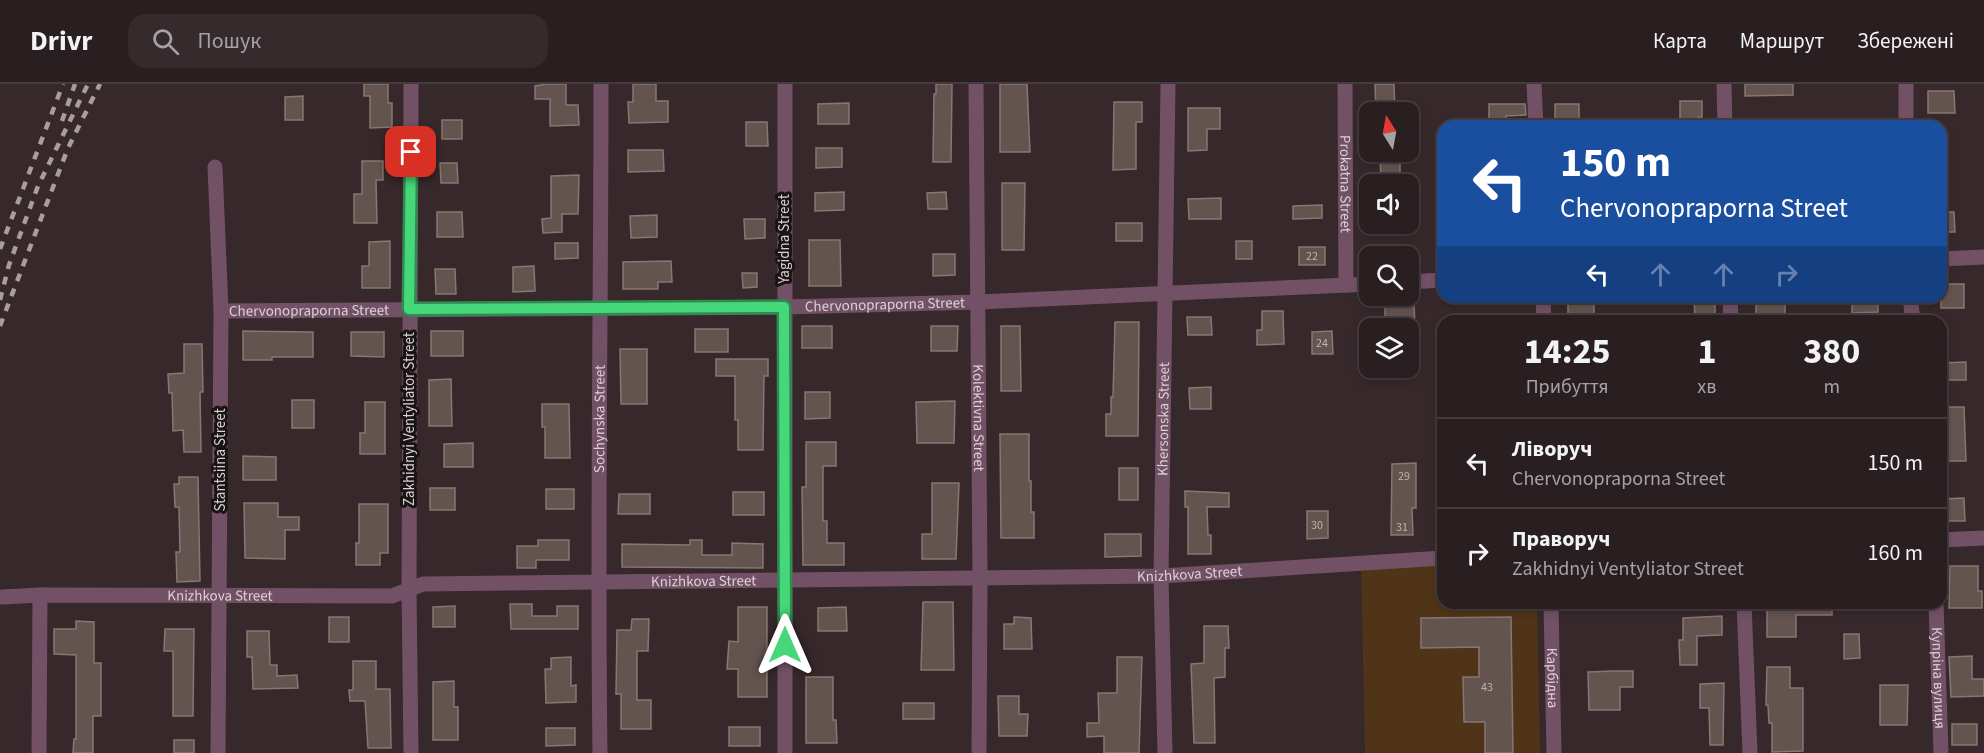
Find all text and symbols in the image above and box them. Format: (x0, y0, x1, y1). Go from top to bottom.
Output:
search box (128, 14, 548, 68)
text: Drivr (30, 21, 92, 61)
icon: search (149, 25, 182, 58)
text: Пошук (197, 25, 261, 57)
text: Карта (1653, 26, 1707, 56)
text: Маршрут (1740, 26, 1824, 56)
text: Збережені (1857, 26, 1954, 56)
north arrow (1359, 102, 1419, 162)
map controls (1359, 102, 1419, 378)
pin (385, 126, 436, 177)
text: 150 m (1560, 133, 1671, 193)
icon: arrive (394, 135, 427, 168)
street label: Prokatna Street (1334, 135, 1356, 233)
icon: left (1461, 144, 1539, 222)
button: sound (1359, 174, 1419, 234)
text: Chervonopraporna Street (1560, 189, 1848, 228)
street label: Yagidna Street (774, 194, 795, 285)
button: search (1359, 246, 1419, 306)
house number: 22 (1306, 248, 1318, 265)
icon: left (1581, 258, 1614, 291)
icon: ahead (1644, 258, 1677, 291)
icon: ahead (1707, 258, 1740, 291)
icon: right (1770, 258, 1803, 291)
street label: Chervonopraporna Street (805, 292, 965, 317)
street label: Chervonopraporna Street (229, 300, 389, 322)
button: layers (1359, 318, 1419, 378)
text: 14:25 (1524, 326, 1611, 377)
text: 1 (1697, 326, 1716, 377)
text: 380 (1803, 326, 1860, 377)
street label: Zakhidnyi Ventyliator Street (399, 332, 420, 506)
house number: 24 (1316, 335, 1328, 352)
street label: Khersonska Street (1152, 362, 1175, 476)
street label: Kolektivna Street (967, 364, 989, 472)
street label: Sochynska Street (589, 365, 611, 473)
text: Прибуття (1526, 373, 1609, 401)
text: хв (1697, 373, 1716, 401)
text: m (1823, 373, 1840, 401)
street label: Stantsiina Street (210, 408, 231, 512)
text: Ліворуч (1512, 433, 1592, 465)
icon: left (1461, 447, 1494, 480)
text: 150 m (1868, 447, 1923, 479)
text: Chervonopraporna Street (1512, 465, 1725, 493)
house number: 29 (1398, 468, 1410, 485)
house number: 30 (1311, 517, 1323, 534)
house number: 31 (1396, 519, 1408, 536)
text: Праворуч (1512, 523, 1610, 555)
icon: right (1461, 537, 1494, 570)
text: 160 m (1868, 537, 1923, 569)
text: Zakhidnyi Ventyliator Street (1512, 555, 1744, 583)
street label: Knizhkova Street (1137, 561, 1243, 587)
street label: Knizhkova Street (651, 570, 756, 593)
street label: Knizhkova Street (167, 585, 273, 607)
position arrow (753, 613, 817, 677)
street label: Купріна вулиця (1926, 627, 1950, 729)
street label: Карбідна (1541, 648, 1563, 708)
house number: 43 (1481, 679, 1493, 696)

